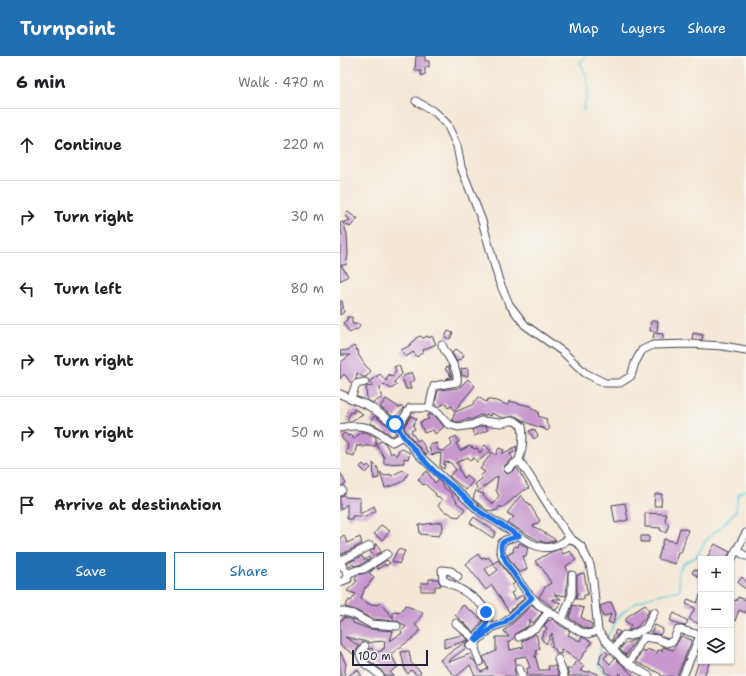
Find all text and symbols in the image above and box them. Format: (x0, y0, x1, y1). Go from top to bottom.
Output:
text: Turnpoint (20, 16, 116, 41)
text: Map (569, 19, 599, 37)
text: Layers (621, 19, 665, 37)
text: Share (687, 19, 726, 37)
text: 6 min (16, 71, 66, 93)
text: Walk · 470 m (238, 74, 324, 91)
icon: ahead (16, 134, 38, 156)
text: Continue (54, 135, 122, 155)
text: 220 m (282, 136, 324, 153)
icon: right (16, 206, 38, 228)
text: Turn right (54, 207, 134, 227)
text: 30 m (290, 208, 324, 225)
icon: left (16, 278, 38, 300)
text: Turn left (54, 279, 122, 299)
text: 80 m (290, 280, 324, 297)
icon: right (16, 350, 38, 372)
text: Turn right (54, 351, 134, 371)
text: 90 m (290, 352, 324, 369)
route start (386, 415, 404, 433)
icon: right (16, 422, 38, 444)
text: Turn right (54, 423, 134, 443)
text: 50 m (291, 424, 324, 441)
icon: arrive (16, 494, 38, 516)
text: Arrive at destination (54, 495, 222, 515)
button: Save (16, 552, 166, 590)
button: Share (174, 552, 324, 590)
map controls (698, 556, 734, 664)
button: + (698, 556, 734, 592)
button: − (698, 592, 734, 628)
route end (477, 603, 495, 621)
button: layers (698, 628, 734, 664)
scale bar (352, 648, 428, 667)
text: 100 m (358, 649, 391, 664)

